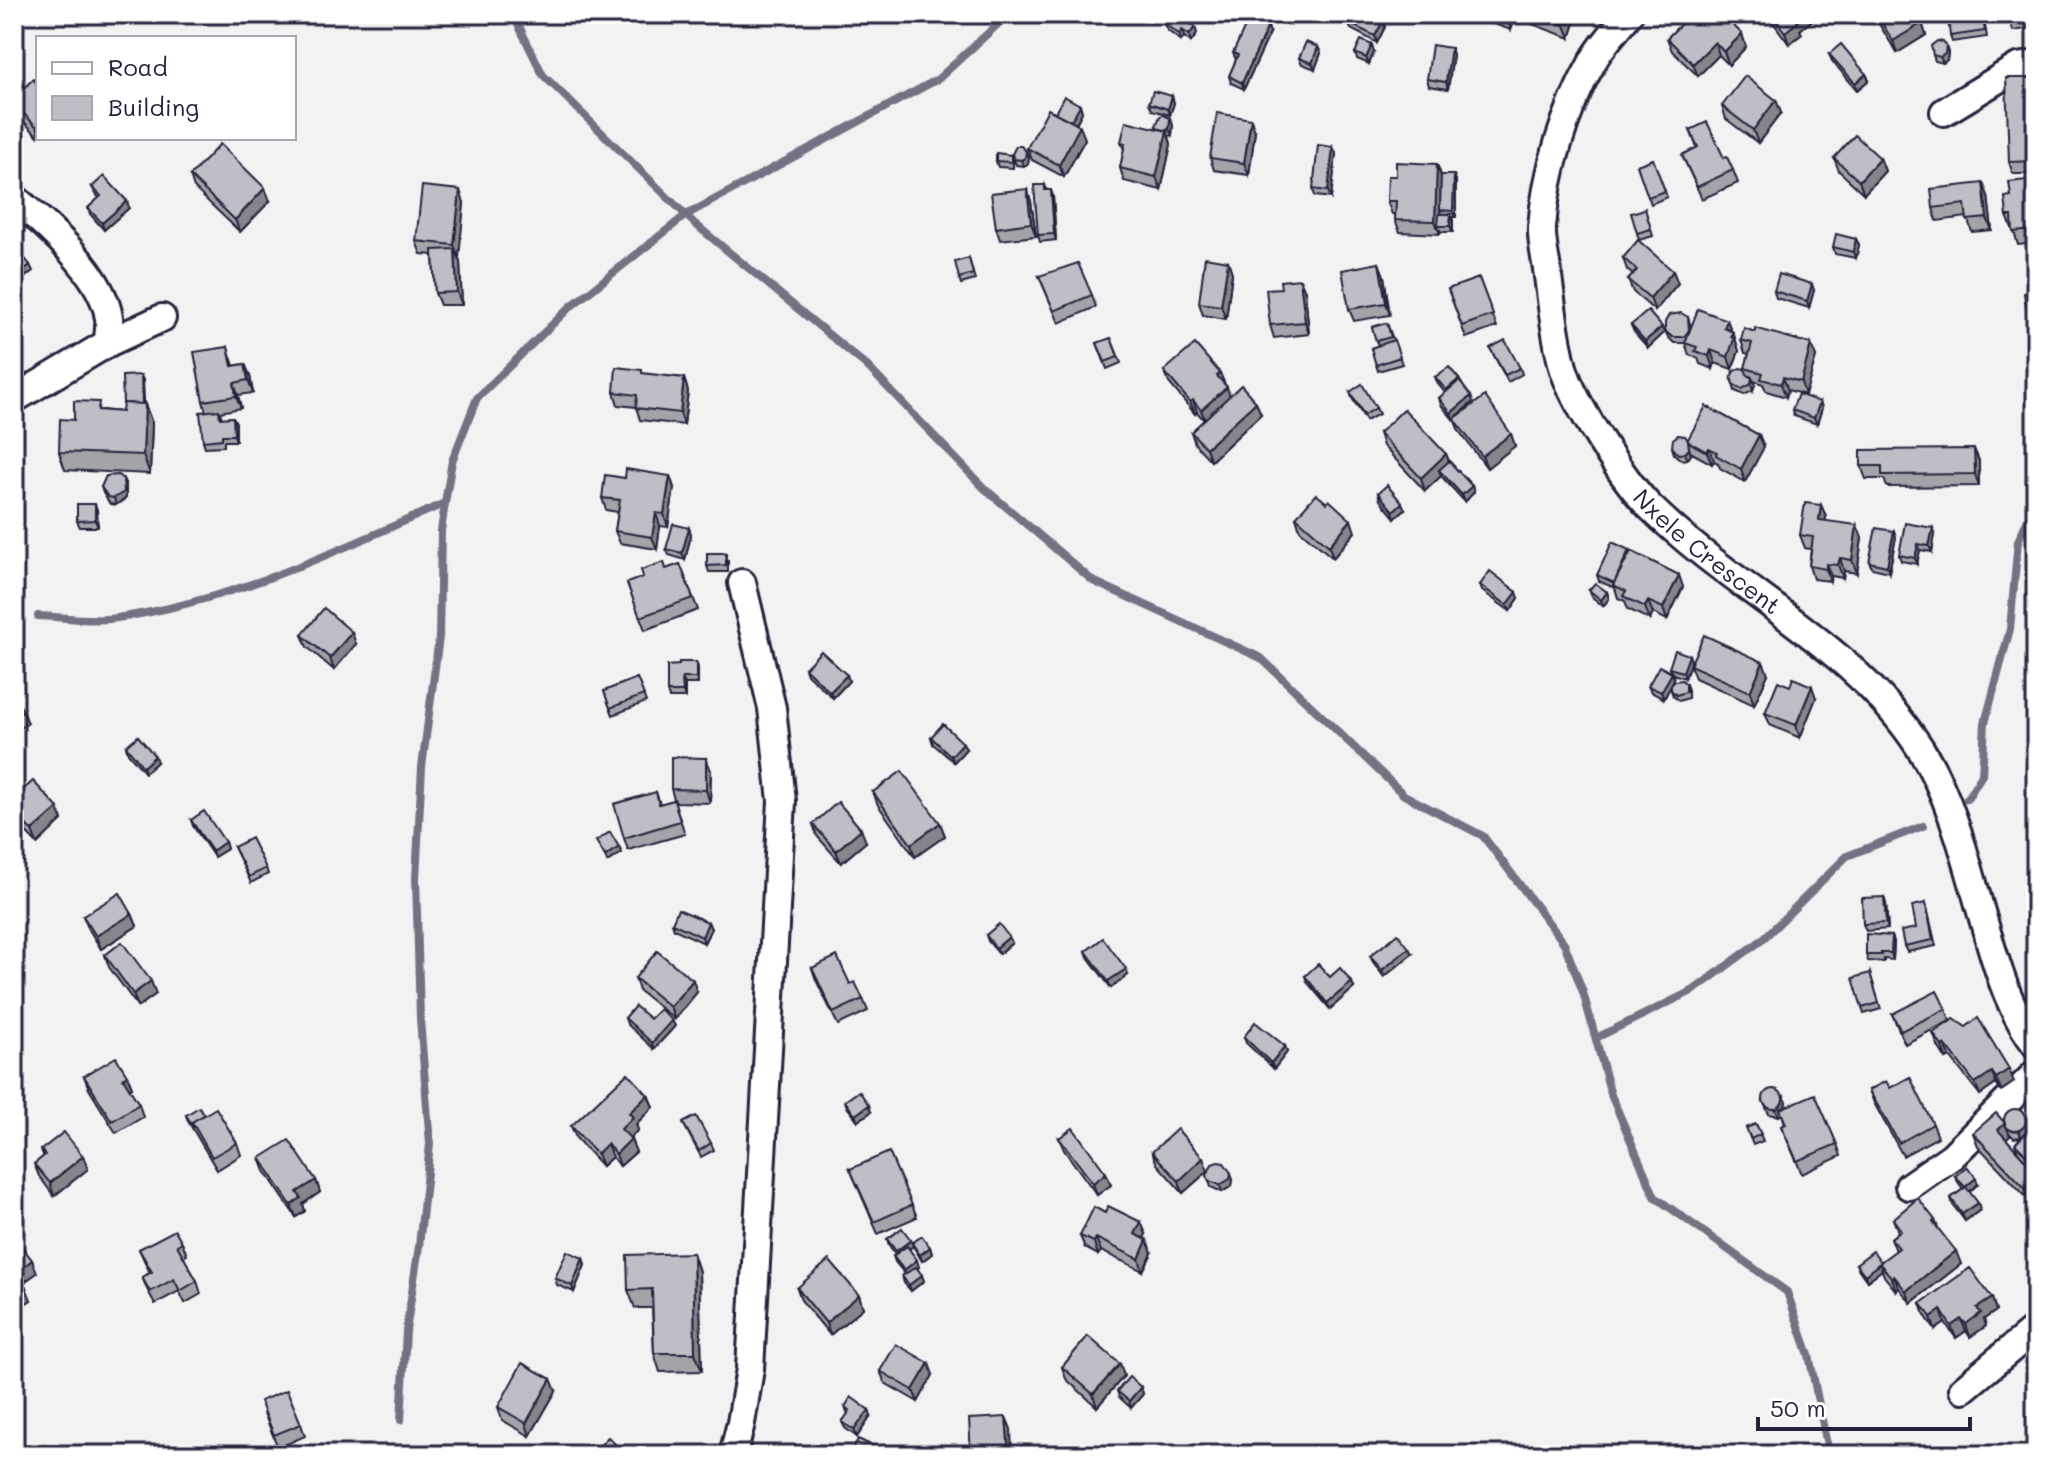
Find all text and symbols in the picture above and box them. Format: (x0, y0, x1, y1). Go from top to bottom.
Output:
legend (36, 36, 296, 140)
text: Road (108, 51, 168, 82)
text: Building (108, 91, 199, 122)
street label: Nxele Crescent (1627, 482, 1787, 620)
scale bar (1758, 1381, 1970, 1431)
text: 50 m (1770, 1392, 1826, 1423)

